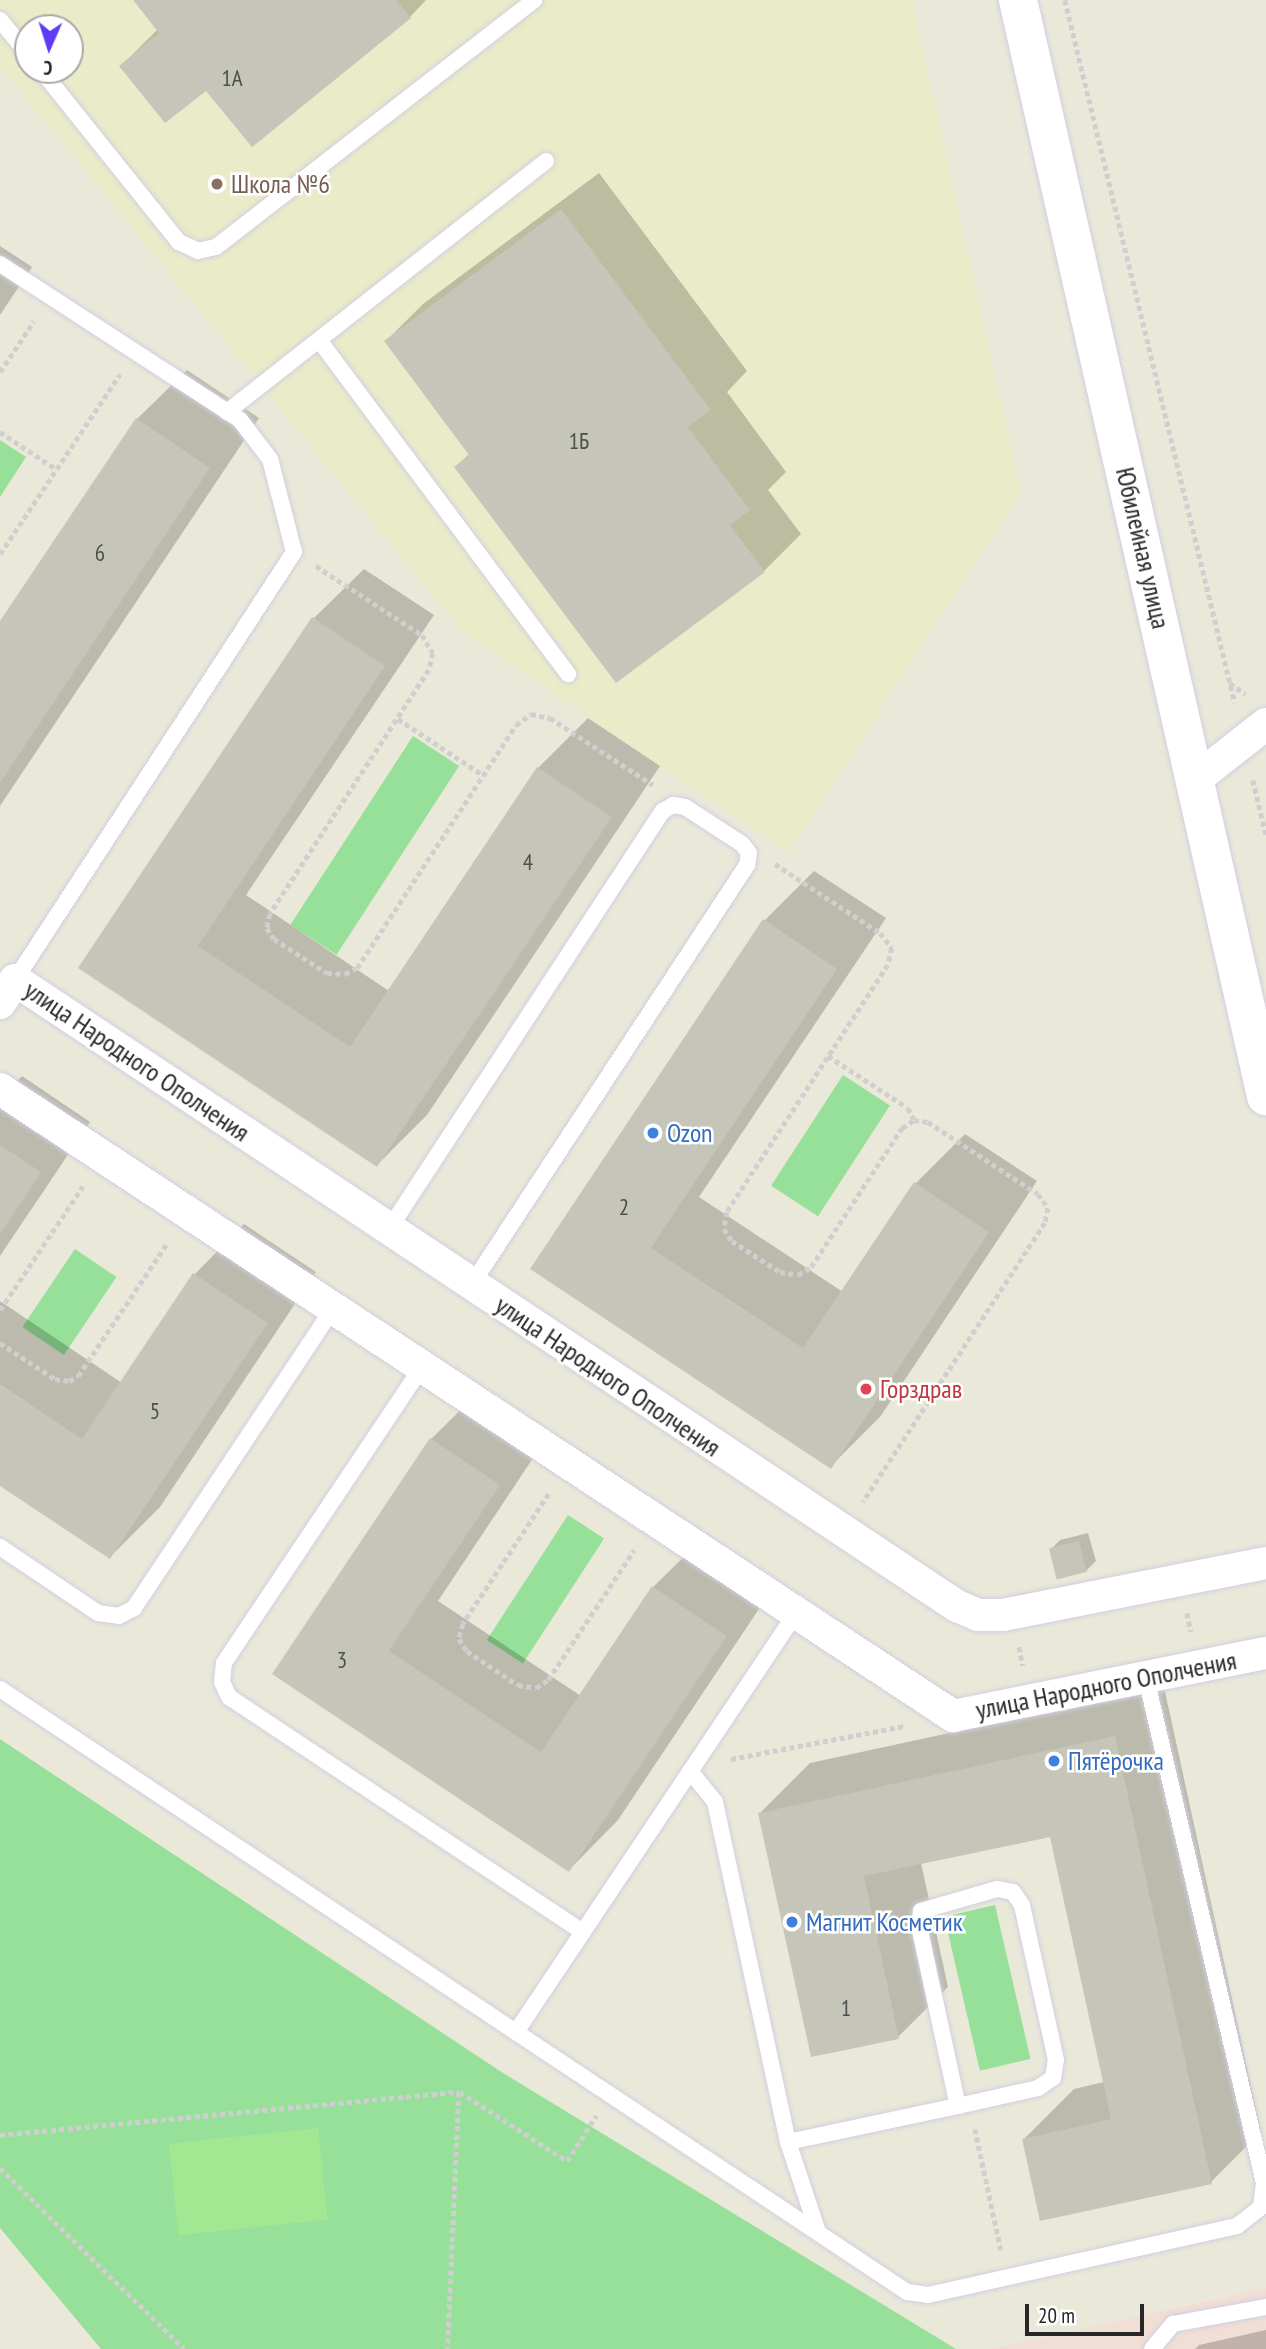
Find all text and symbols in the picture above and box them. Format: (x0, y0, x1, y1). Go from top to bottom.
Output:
north arrow (14, 14, 84, 84)
text: С (43, 56, 53, 80)
house number: 1А (221, 64, 243, 92)
place label: Школа №6 (231, 168, 330, 200)
marker: Школа №6 (209, 176, 225, 192)
house number: 1Б (569, 427, 589, 455)
street label: Юбилейная улица (1109, 464, 1177, 632)
house number: 6 (95, 539, 105, 567)
house number: 4 (523, 848, 533, 876)
street label: улица Народного Ополчения (18, 974, 256, 1148)
place label: Ozon (667, 1117, 713, 1149)
marker: Ozon (645, 1125, 661, 1141)
house number: 2 (619, 1193, 629, 1221)
street label: улица Народного Ополчения (489, 1289, 727, 1463)
place label: Горздрав (880, 1373, 962, 1405)
marker: Горздрав (858, 1381, 874, 1397)
house number: 5 (150, 1397, 160, 1425)
street label: улица Народного Ополчения (973, 1644, 1239, 1726)
house number: 3 (337, 1646, 347, 1674)
place label: Пятёрочка (1068, 1745, 1164, 1777)
marker: Пятёрочка (1046, 1753, 1062, 1769)
place label: Магнит Косметик (806, 1906, 963, 1938)
marker: Магнит Косметик (784, 1914, 800, 1930)
house number: 1 (841, 1994, 851, 2022)
scale bar (1028, 2290, 1147, 2334)
text: 20 m (1038, 2302, 1075, 2329)

